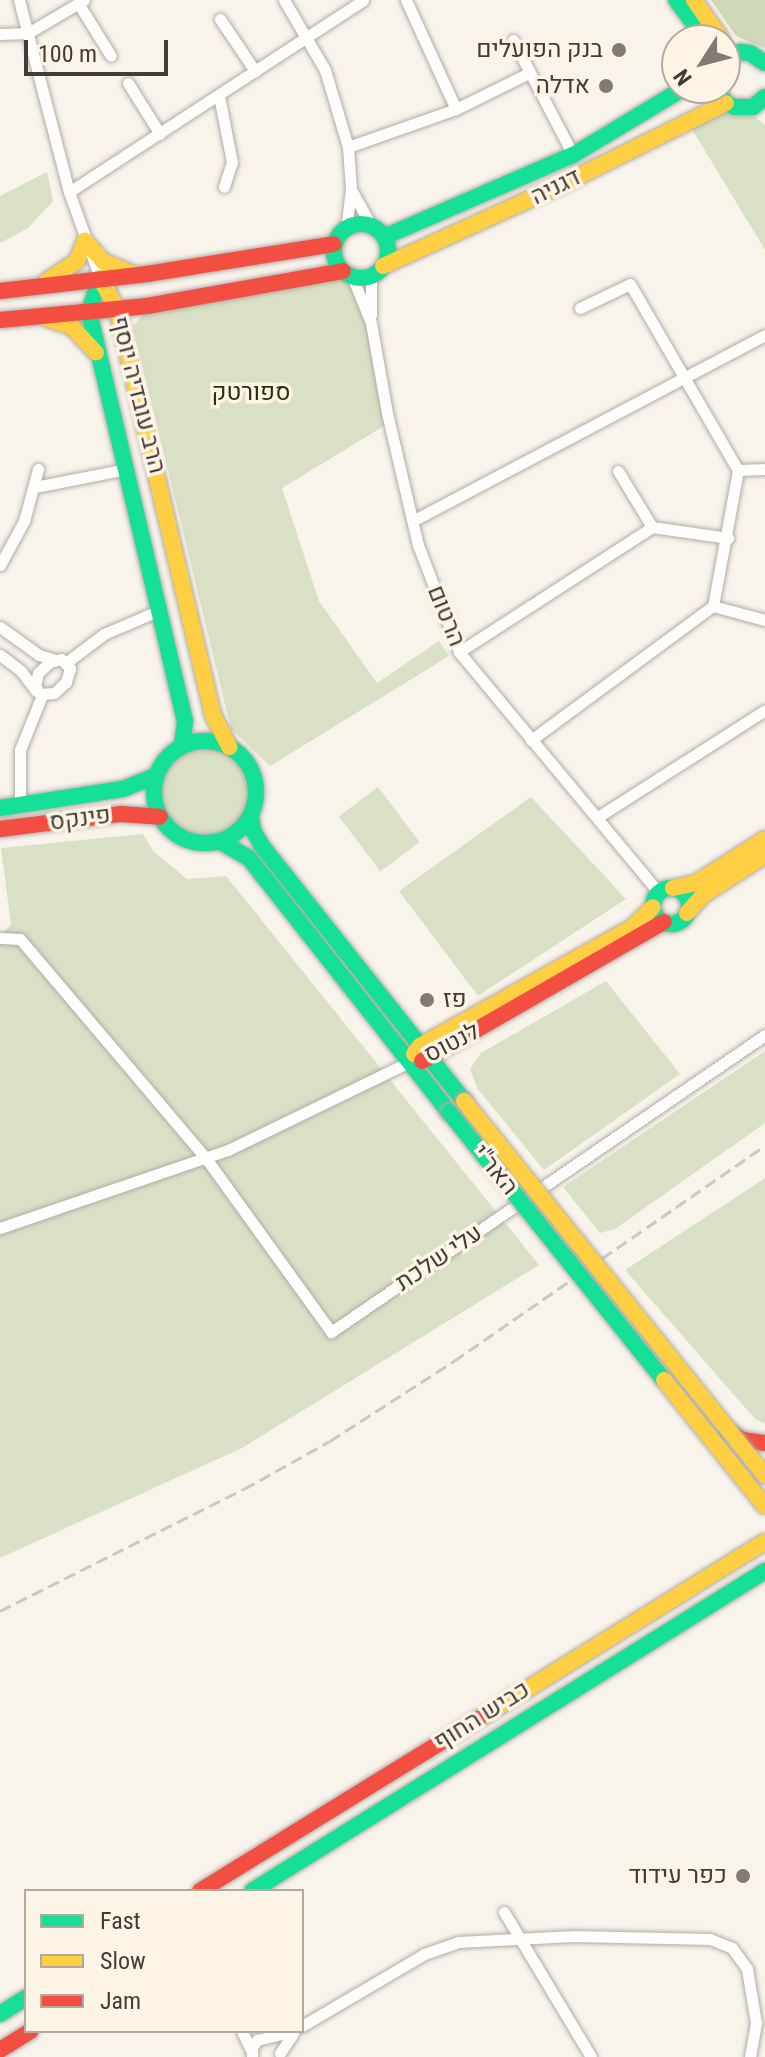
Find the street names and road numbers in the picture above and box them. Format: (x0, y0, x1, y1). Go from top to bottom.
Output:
street label: דגניה (526, 163, 586, 211)
street label: הרב עובדיה יוסף (105, 313, 171, 477)
street label: הרטום (421, 581, 471, 651)
street label: פינקס (48, 801, 112, 837)
street label: לנטוס (420, 1017, 484, 1069)
street label: האר"י (466, 1139, 524, 1201)
street label: עלי שלכת (390, 1219, 488, 1297)
street label: כביש החוף (429, 1675, 535, 1757)

